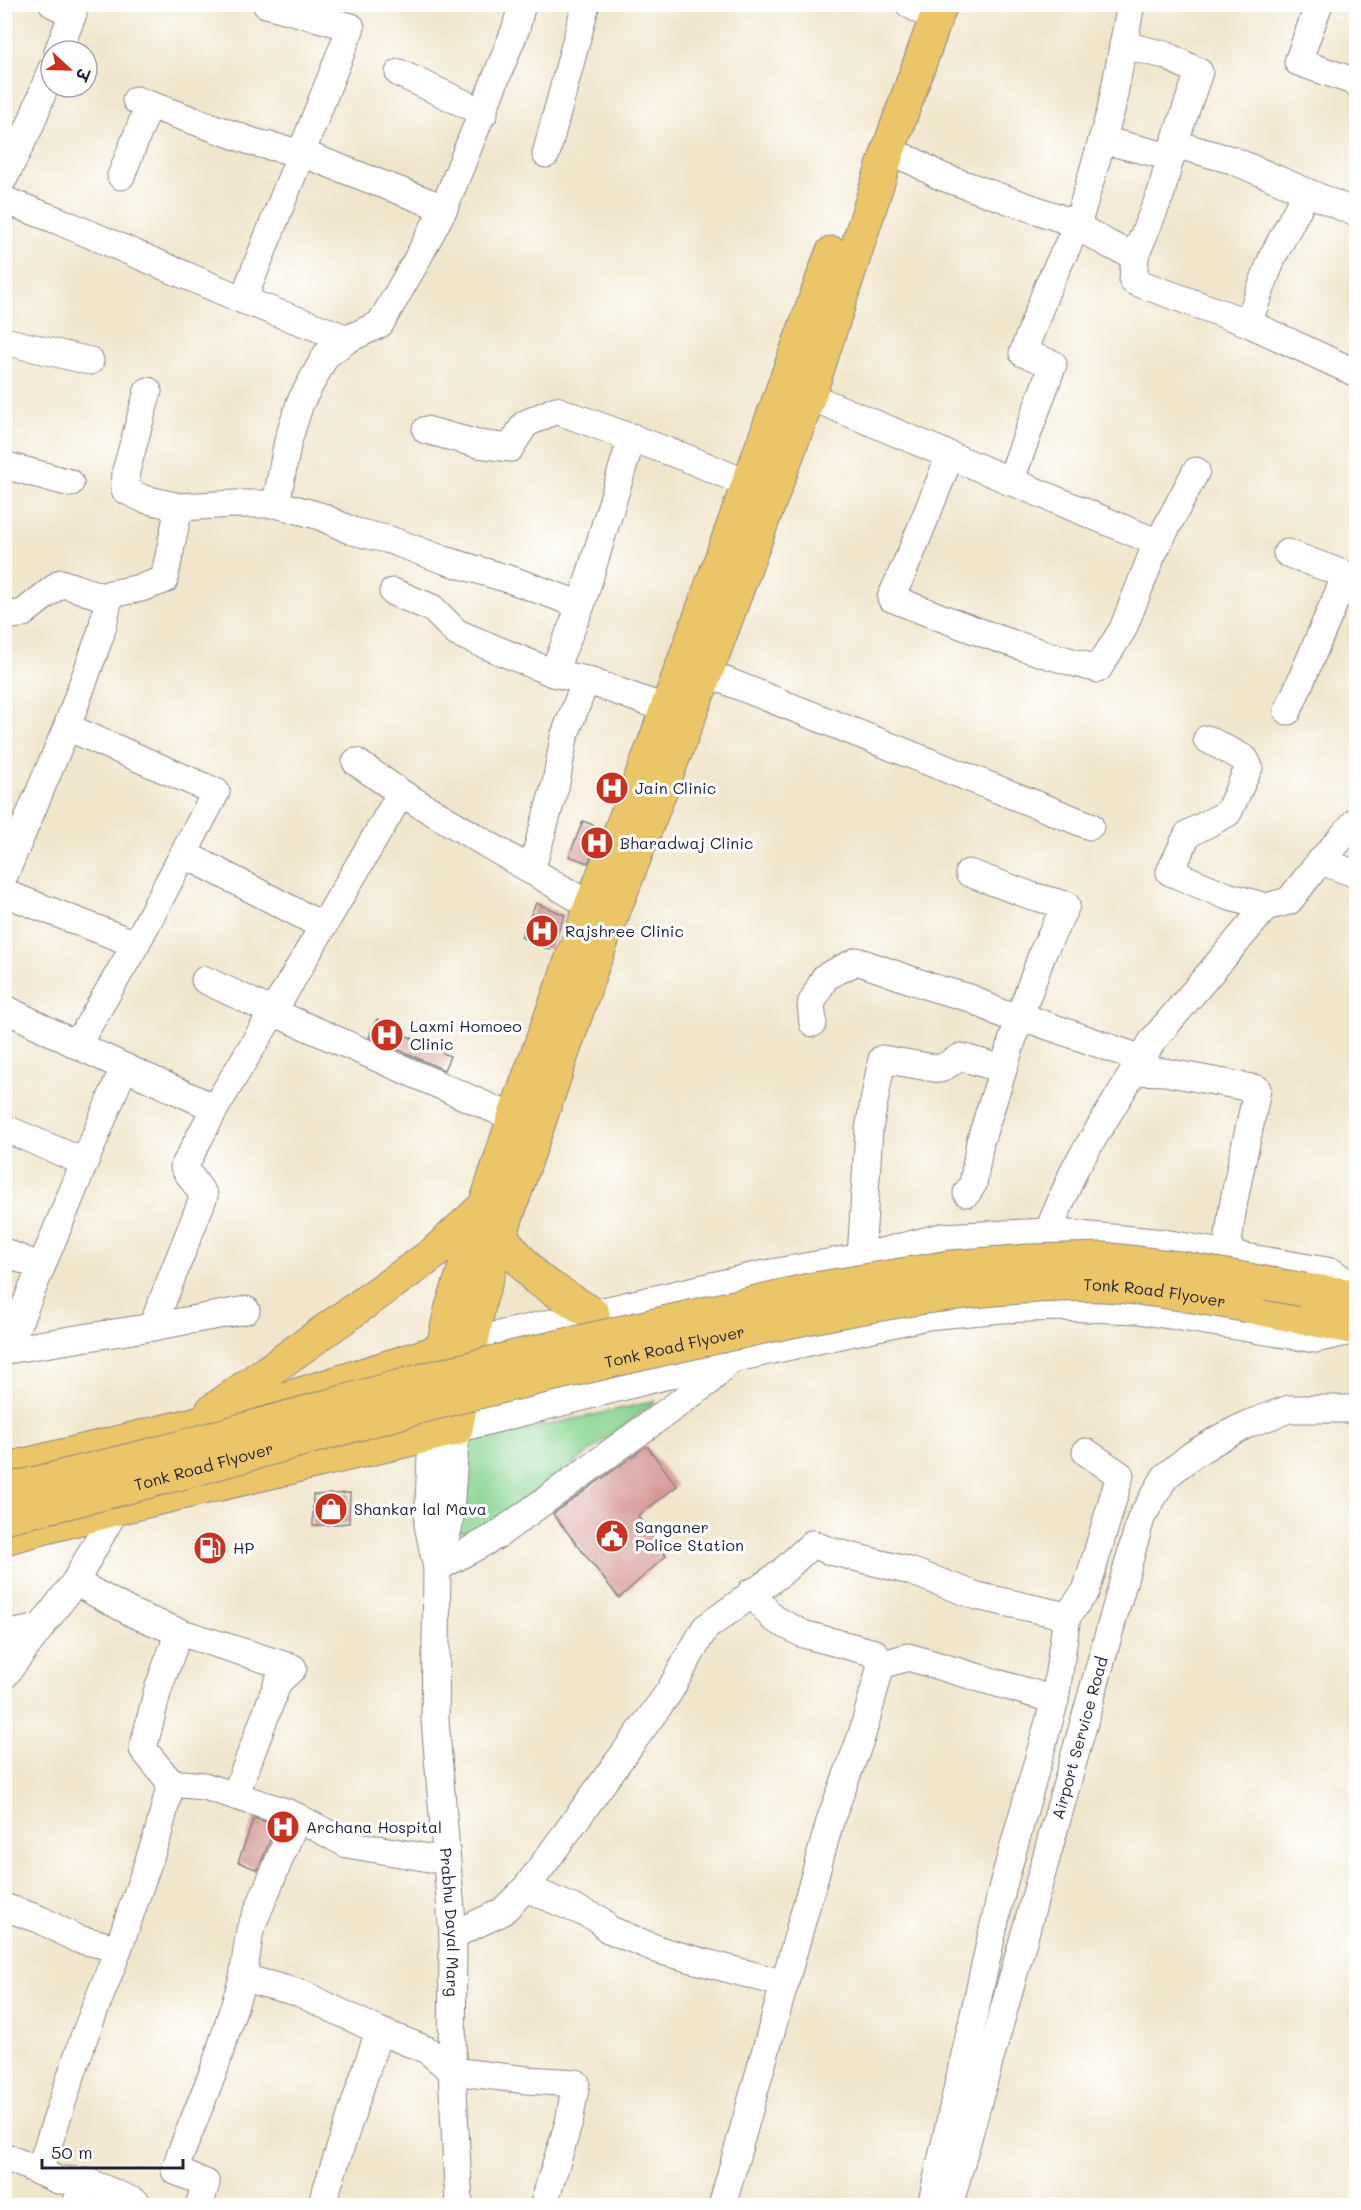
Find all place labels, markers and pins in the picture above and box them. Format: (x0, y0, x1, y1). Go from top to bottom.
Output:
hospital icon: Jain Clinic (594, 770, 630, 806)
place label: Jain Clinic (635, 777, 716, 798)
hospital icon: Bharadwaj Clinic (579, 825, 615, 861)
place label: Bharadwaj Clinic (620, 832, 753, 853)
hospital icon: Rajshree Clinic (524, 913, 560, 949)
place label: Rajshree Clinic (565, 920, 684, 941)
place label: Laxmi Homoeo Clinic (410, 1015, 522, 1054)
hospital icon: Laxmi Homoeo Clinic (369, 1017, 405, 1053)
shop icon: Shankar lal Mava (313, 1491, 349, 1527)
place label: Shankar lal Mava (354, 1498, 487, 1519)
place label: Sanganer Police Station (635, 1516, 744, 1555)
public building icon: Sanganer Police Station (594, 1518, 630, 1554)
fuel station icon: HP (192, 1530, 228, 1566)
place label: HP (233, 1537, 254, 1558)
hospital icon: Archana Hospital (265, 1809, 301, 1845)
place label: Archana Hospital (306, 1816, 442, 1837)

